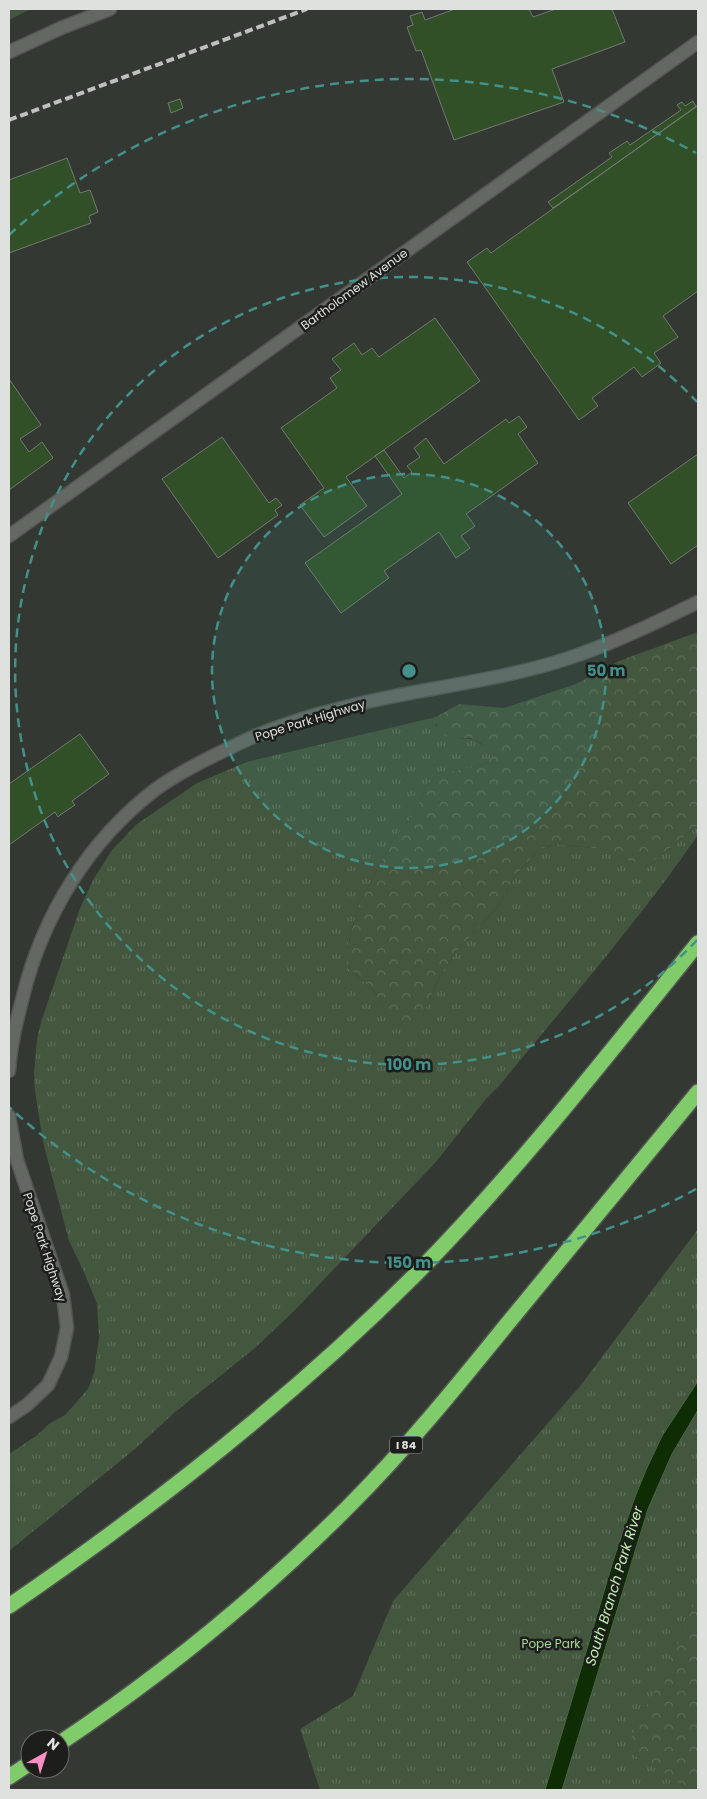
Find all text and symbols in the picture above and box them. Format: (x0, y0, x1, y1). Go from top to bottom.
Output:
street label: Bartholomew Avenue (297, 244, 411, 334)
text: 50 m (587, 660, 625, 681)
centre of rings (400, 662, 418, 680)
street label: Pope Park Highway (253, 695, 367, 745)
text: 100 m (387, 1054, 431, 1075)
street label: Pope Park Highway (19, 1190, 71, 1304)
text: 150 m (387, 1252, 431, 1273)
road number: I 84 (390, 1436, 422, 1454)
water label: South Branch Park River (580, 1503, 648, 1668)
park label: Pope Park (521, 1635, 581, 1652)
north arrow (20, 1729, 70, 1779)
text: N (43, 1733, 64, 1755)

